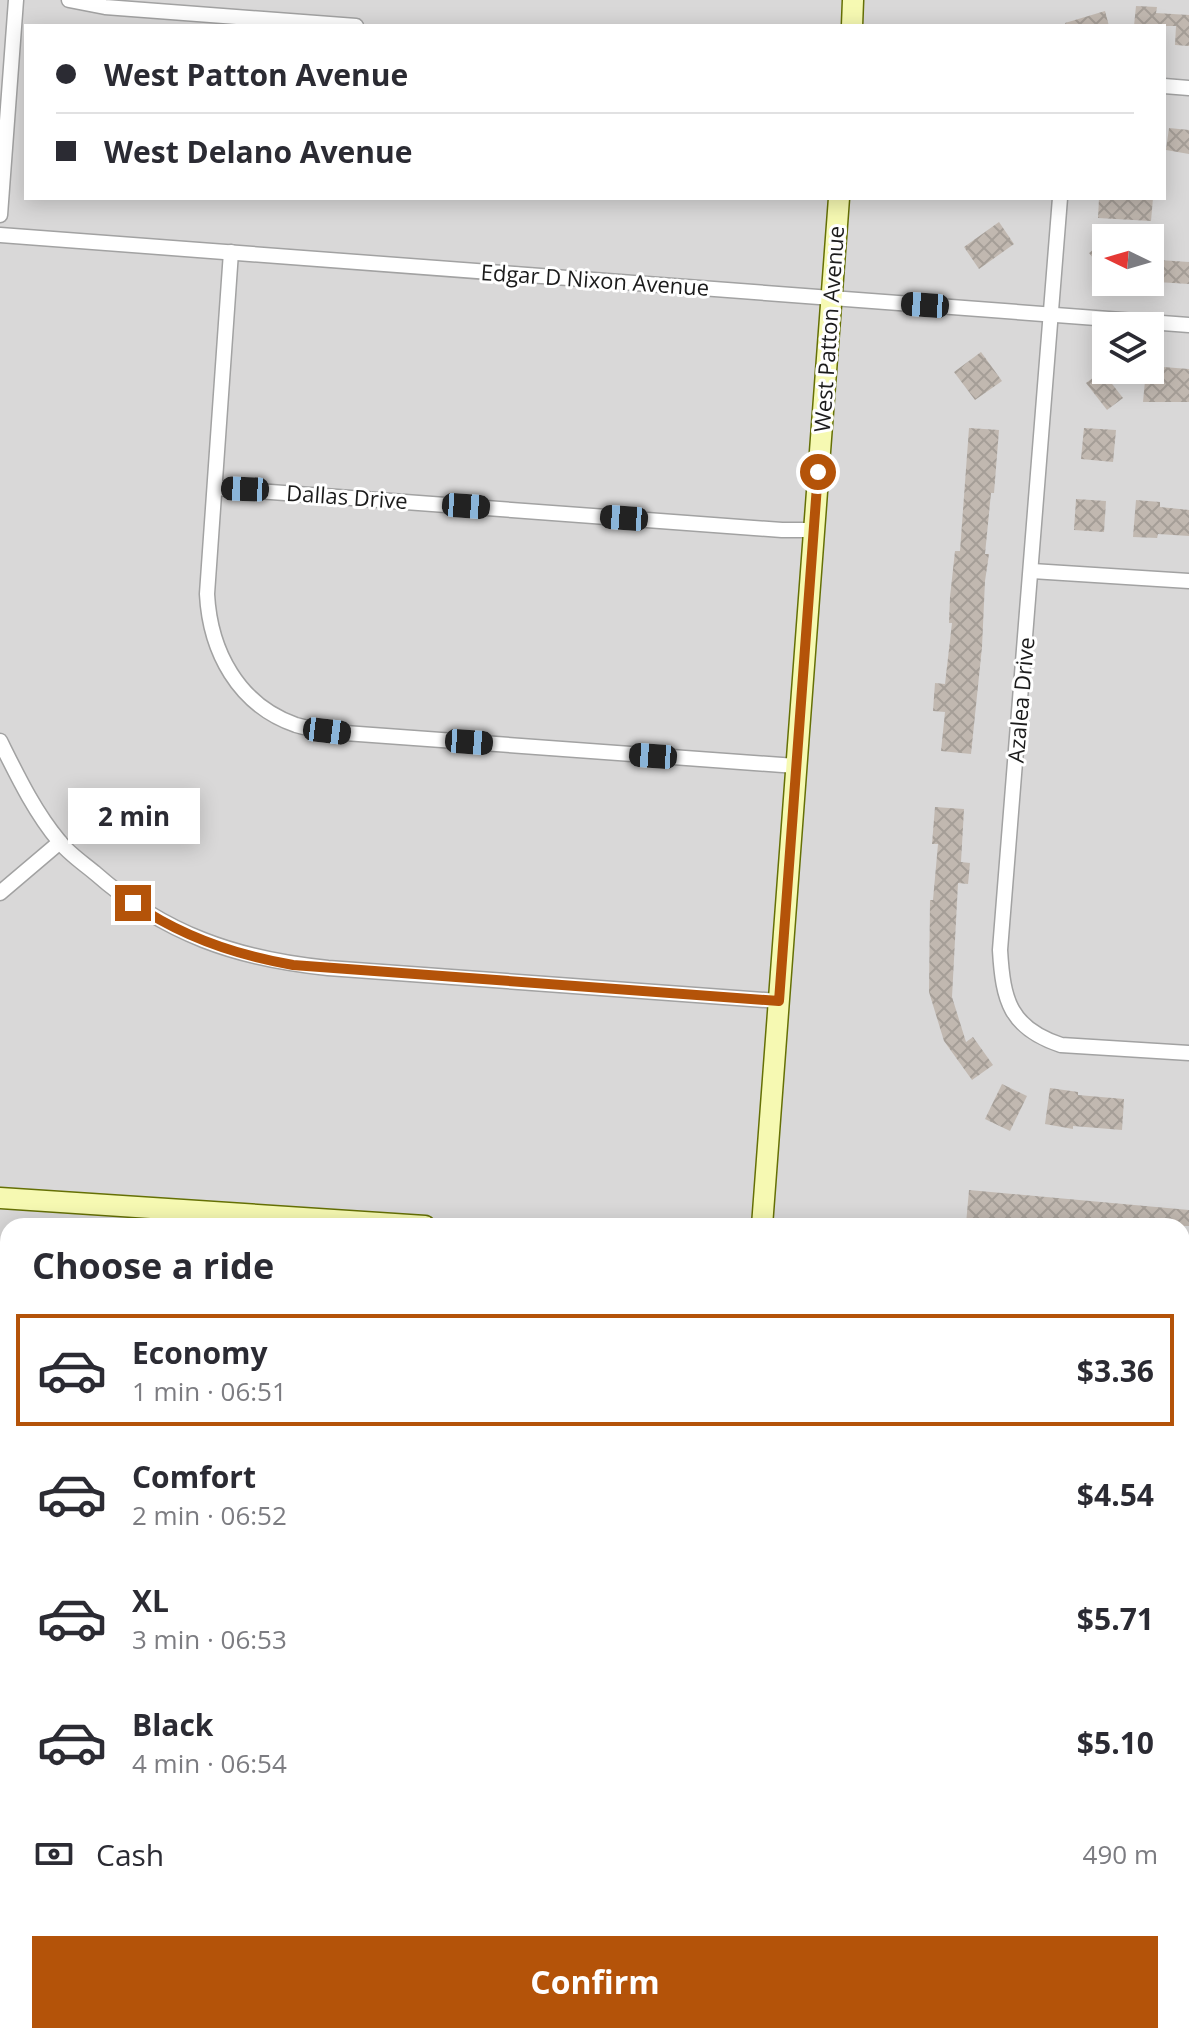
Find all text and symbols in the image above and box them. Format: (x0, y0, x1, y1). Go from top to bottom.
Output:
text: West Patton Avenue (104, 54, 408, 95)
text: West Delano Avenue (104, 131, 412, 172)
north arrow (1092, 224, 1164, 296)
map controls (1092, 224, 1164, 384)
street label: West Patton Avenue (806, 225, 850, 433)
street label: Edgar D Nixon Avenue (480, 256, 710, 302)
car (900, 291, 950, 319)
button: layers (1092, 312, 1164, 384)
route start (800, 454, 836, 490)
car (221, 476, 269, 502)
street label: Dallas Drive (285, 477, 409, 515)
car (441, 492, 491, 520)
car (599, 504, 649, 532)
street label: Azalea Drive (1000, 636, 1040, 764)
car (302, 716, 352, 746)
car (444, 728, 494, 756)
car (628, 742, 678, 770)
callout: 2 min (67, 787, 199, 843)
text: 2 min (98, 798, 170, 834)
route end (115, 885, 151, 921)
text: Choose a ride (32, 1241, 274, 1290)
text: Economy (132, 1332, 268, 1373)
icon: car (36, 1334, 108, 1406)
text: $3.36 (1077, 1350, 1154, 1391)
text: 1 min · 06:51 (132, 1373, 287, 1409)
text: Comfort (132, 1456, 256, 1497)
icon: car (36, 1458, 108, 1530)
text: $4.54 (1077, 1474, 1154, 1515)
text: 2 min · 06:52 (132, 1497, 287, 1533)
text: XL (132, 1580, 169, 1621)
icon: car (36, 1582, 108, 1654)
text: $5.71 (1077, 1598, 1154, 1639)
text: 3 min · 06:53 (132, 1621, 287, 1657)
text: Black (132, 1704, 213, 1745)
icon: car (36, 1706, 108, 1778)
text: $5.10 (1077, 1722, 1154, 1763)
text: 4 min · 06:54 (132, 1745, 287, 1781)
icon: cash (32, 1832, 76, 1876)
text: Cash (96, 1834, 164, 1875)
text: 490 m (1083, 1836, 1158, 1872)
button: Confirm (32, 1936, 1158, 2028)

